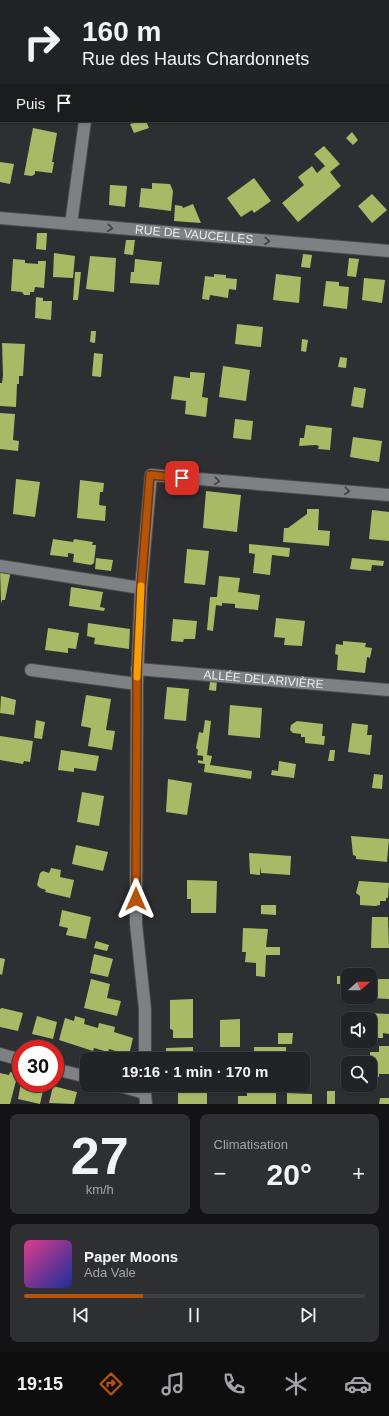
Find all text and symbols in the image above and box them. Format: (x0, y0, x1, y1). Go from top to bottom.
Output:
icon: right (16, 16, 68, 68)
text: 160 m (82, 16, 161, 47)
text: Rue des Hauts Chardonnets (82, 49, 309, 69)
icon: arrive (53, 92, 75, 114)
text: Puis (16, 95, 45, 112)
street label: RUE DE VAUCELLES (135, 222, 254, 246)
one-way arrow (107, 223, 113, 232)
one-way arrow (264, 236, 270, 245)
pin (165, 461, 199, 495)
icon: arrive (171, 467, 193, 489)
one-way arrow (214, 476, 220, 485)
one-way arrow (344, 487, 350, 496)
street label: ALLÉE DELARIVIÈRE (203, 668, 324, 692)
position arrow (115, 878, 157, 920)
north arrow (341, 968, 377, 1004)
map controls (341, 968, 377, 1092)
button: sound (341, 1012, 377, 1048)
speed limit sign: 30 (12, 1040, 64, 1092)
button: search (341, 1056, 377, 1092)
text: 19:16 · 1 min · 170 m (122, 1063, 268, 1080)
text: 27 (71, 1127, 129, 1185)
text: Climatisation (214, 1137, 288, 1152)
text: 20° (267, 1158, 312, 1191)
text: − (214, 1161, 226, 1186)
text: + (352, 1161, 365, 1186)
text: km/h (86, 1182, 114, 1197)
text: Paper Moons (84, 1248, 178, 1265)
text: Ada Vale (84, 1265, 136, 1280)
icon: previous (70, 1304, 92, 1326)
icon: pause (183, 1304, 205, 1326)
icon: next (297, 1304, 319, 1326)
icon: directions (97, 1370, 125, 1398)
icon: music (159, 1370, 187, 1398)
icon: phone (220, 1370, 248, 1398)
icon: climate (282, 1370, 310, 1398)
icon: car (344, 1370, 372, 1398)
text: 19:15 (17, 1374, 63, 1394)

